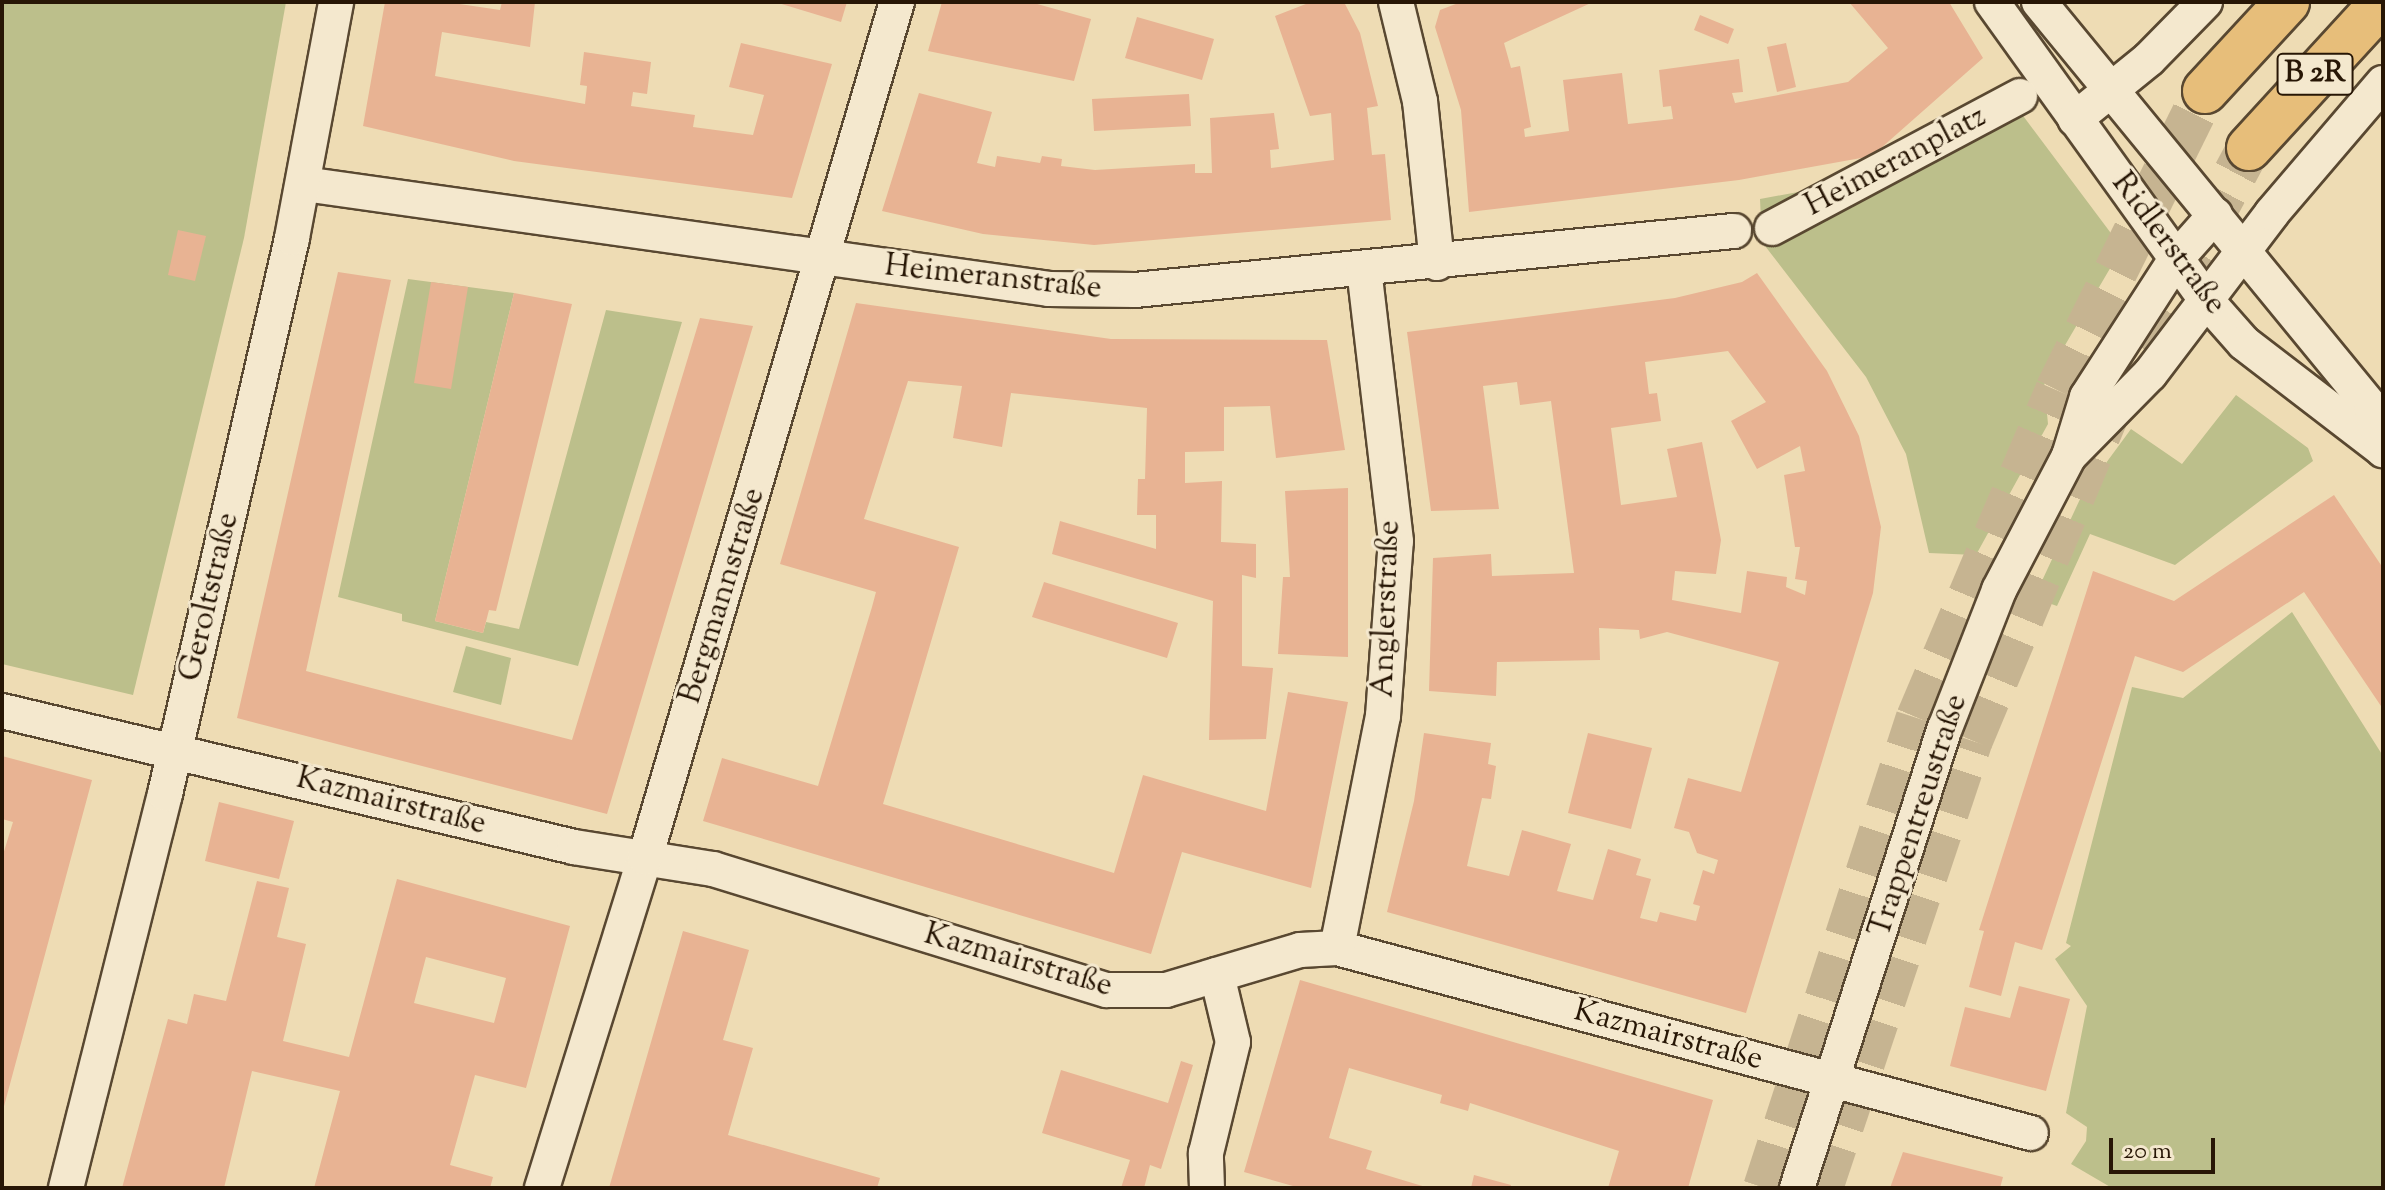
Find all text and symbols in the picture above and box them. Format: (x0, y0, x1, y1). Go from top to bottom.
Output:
road number: B 2R (2275, 48, 2355, 100)
street label: Heimeranplatz (1799, 98, 1993, 226)
street label: Ridlerstraße (2102, 166, 2234, 322)
street label: Heimeranstraße (883, 248, 1103, 308)
street label: Bergmannstraße (672, 483, 774, 709)
street label: Geroltstraße (172, 509, 248, 685)
street label: Anglerstraße (1365, 520, 1409, 698)
street label: Trappentreustraße (1862, 690, 1976, 942)
street label: Kazmairstraße (292, 760, 490, 844)
street label: Kazmairstraße (919, 916, 1117, 1006)
street label: Kazmairstraße (1569, 992, 1767, 1080)
scale bar (2113, 1122, 2219, 1172)
text: 20 m (2123, 1135, 2172, 1169)

